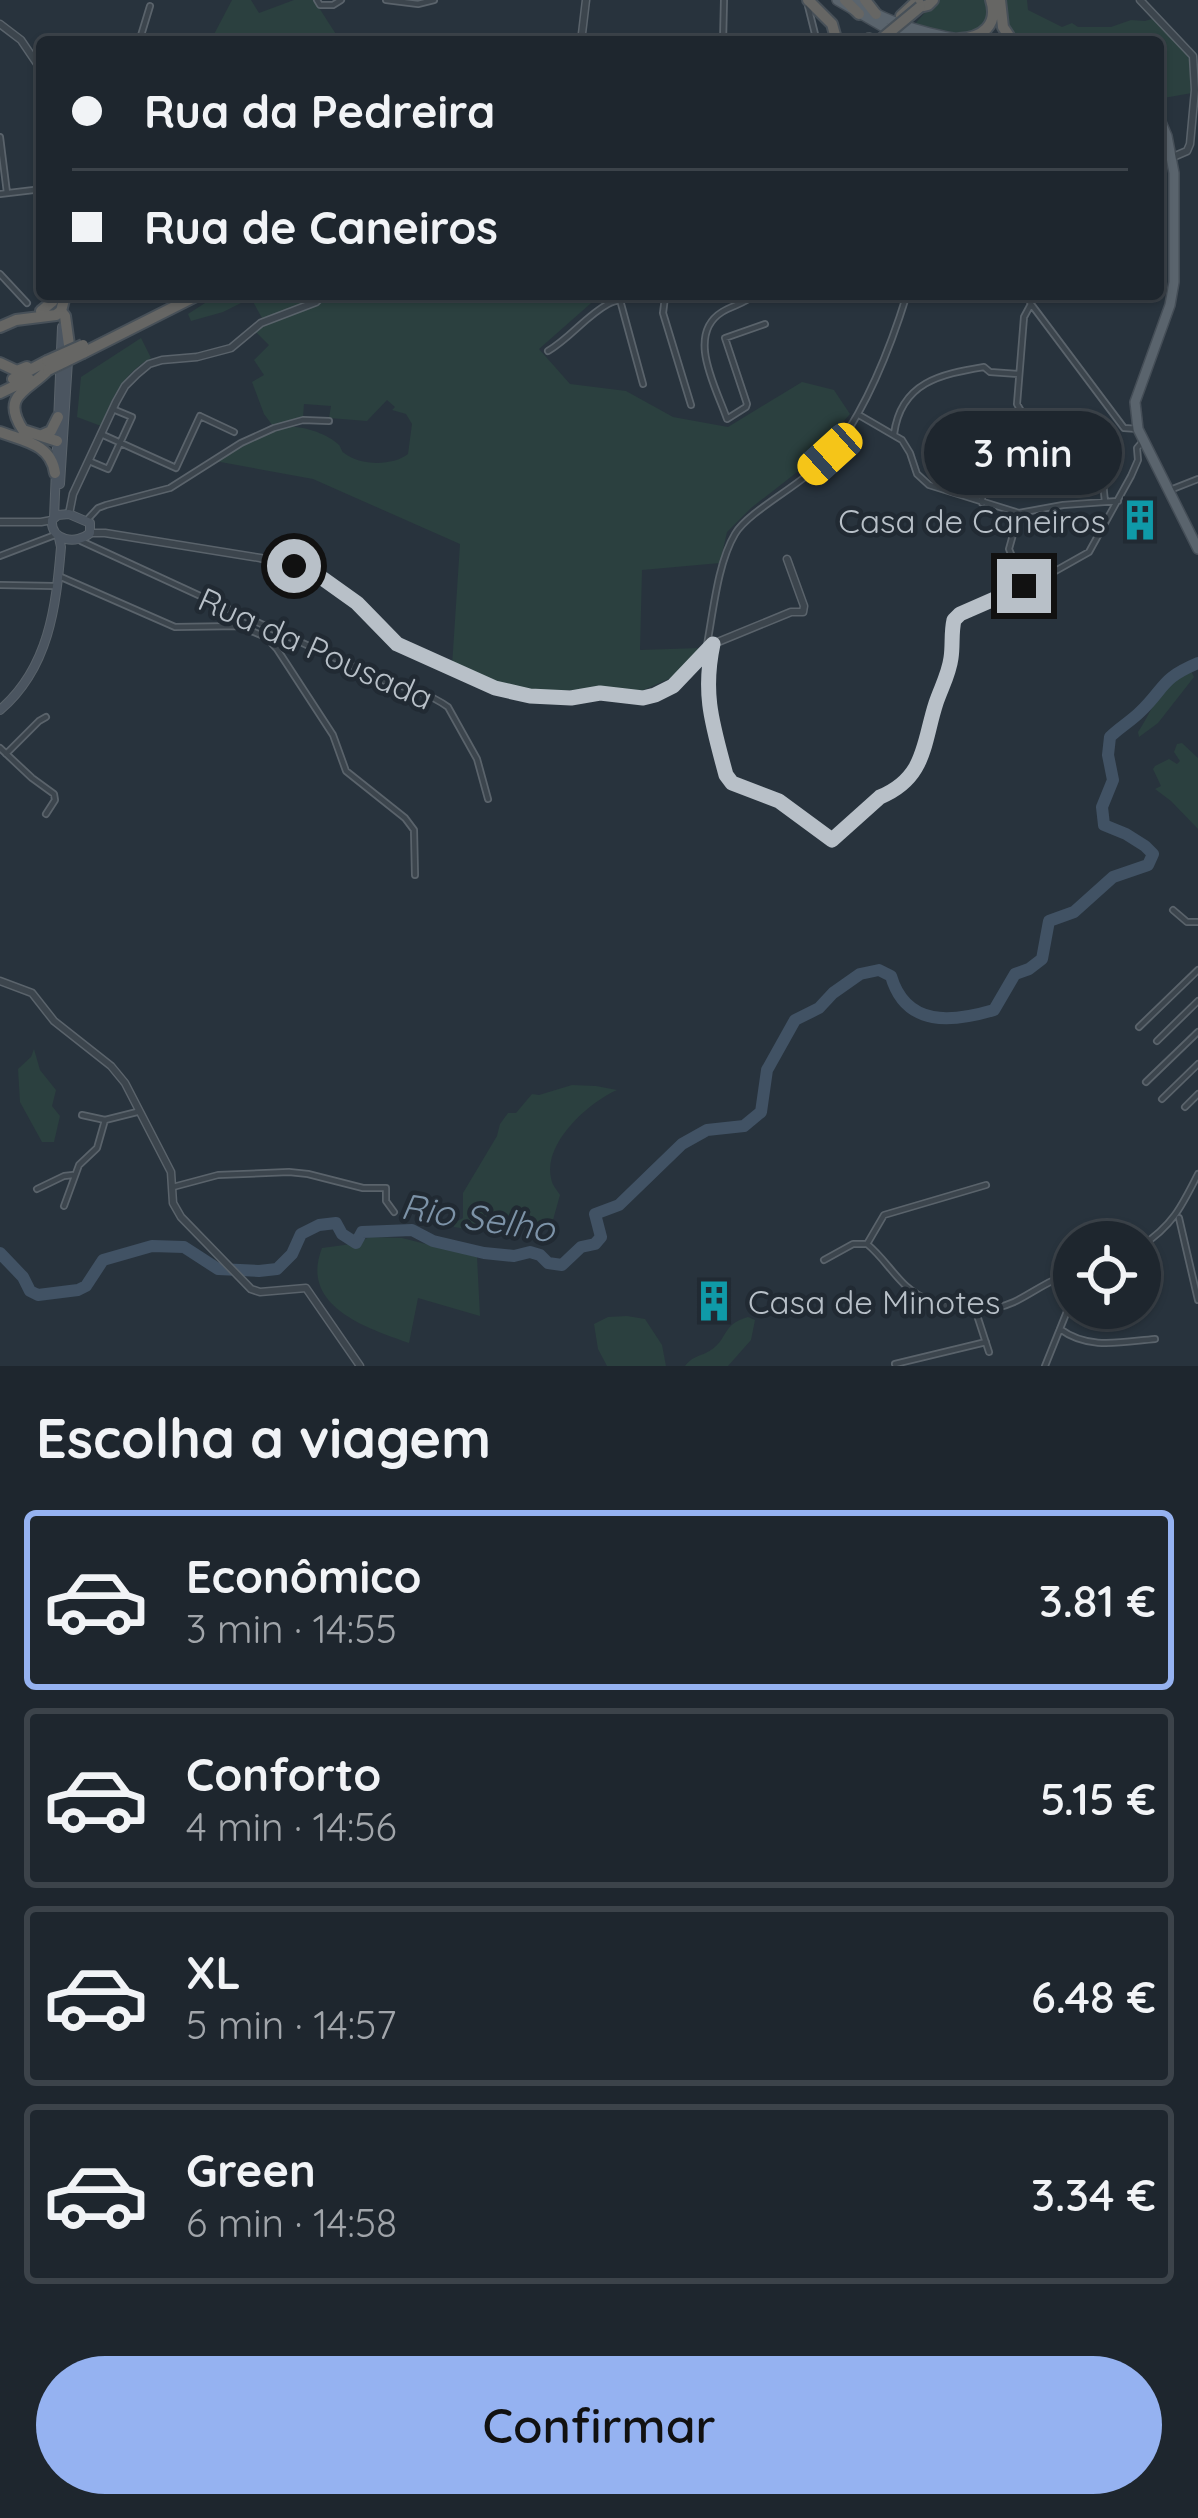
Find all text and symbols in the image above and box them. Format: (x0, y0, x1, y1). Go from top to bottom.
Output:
text: Rua da Pedreira (144, 83, 495, 139)
text: Rua de Caneiros (144, 199, 498, 255)
callout: 3 min (925, 412, 1123, 496)
car (791, 417, 869, 491)
text: 3 min (973, 428, 1073, 477)
building icon: Casa de Caneiros (1117, 497, 1163, 543)
place label: Casa de Caneiros (838, 500, 1106, 541)
route start (267, 539, 321, 593)
route end (997, 559, 1051, 613)
street label: Rua da Pousada (192, 578, 440, 718)
water label: Rio Selho (398, 1183, 559, 1251)
map controls (1053, 1221, 1161, 1329)
button: locate (1053, 1221, 1161, 1329)
building icon: Casa de Minotes (691, 1278, 737, 1324)
place label: Casa de Minotes (748, 1281, 1000, 1322)
text: Escolha a viagem (36, 1404, 491, 1472)
icon: car (42, 1546, 150, 1654)
text: Econômico (186, 1548, 422, 1604)
text: 3.81 € (1039, 1572, 1156, 1628)
text: 3 min · 14:55 (186, 1604, 397, 1653)
icon: car (42, 1744, 150, 1852)
text: Conforto (186, 1746, 381, 1802)
text: 5.15 € (1040, 1770, 1156, 1826)
text: 4 min · 14:56 (186, 1802, 396, 1851)
icon: car (42, 1942, 150, 2050)
text: XL (186, 1944, 241, 2000)
text: 6.48 € (1031, 1968, 1156, 2024)
text: 5 min · 14:57 (186, 2000, 396, 2049)
icon: car (42, 2140, 150, 2248)
text: Green (186, 2142, 316, 2198)
text: 3.34 € (1031, 2166, 1156, 2222)
text: 6 min · 14:58 (186, 2198, 397, 2247)
button: Confirmar (36, 2356, 1162, 2494)

